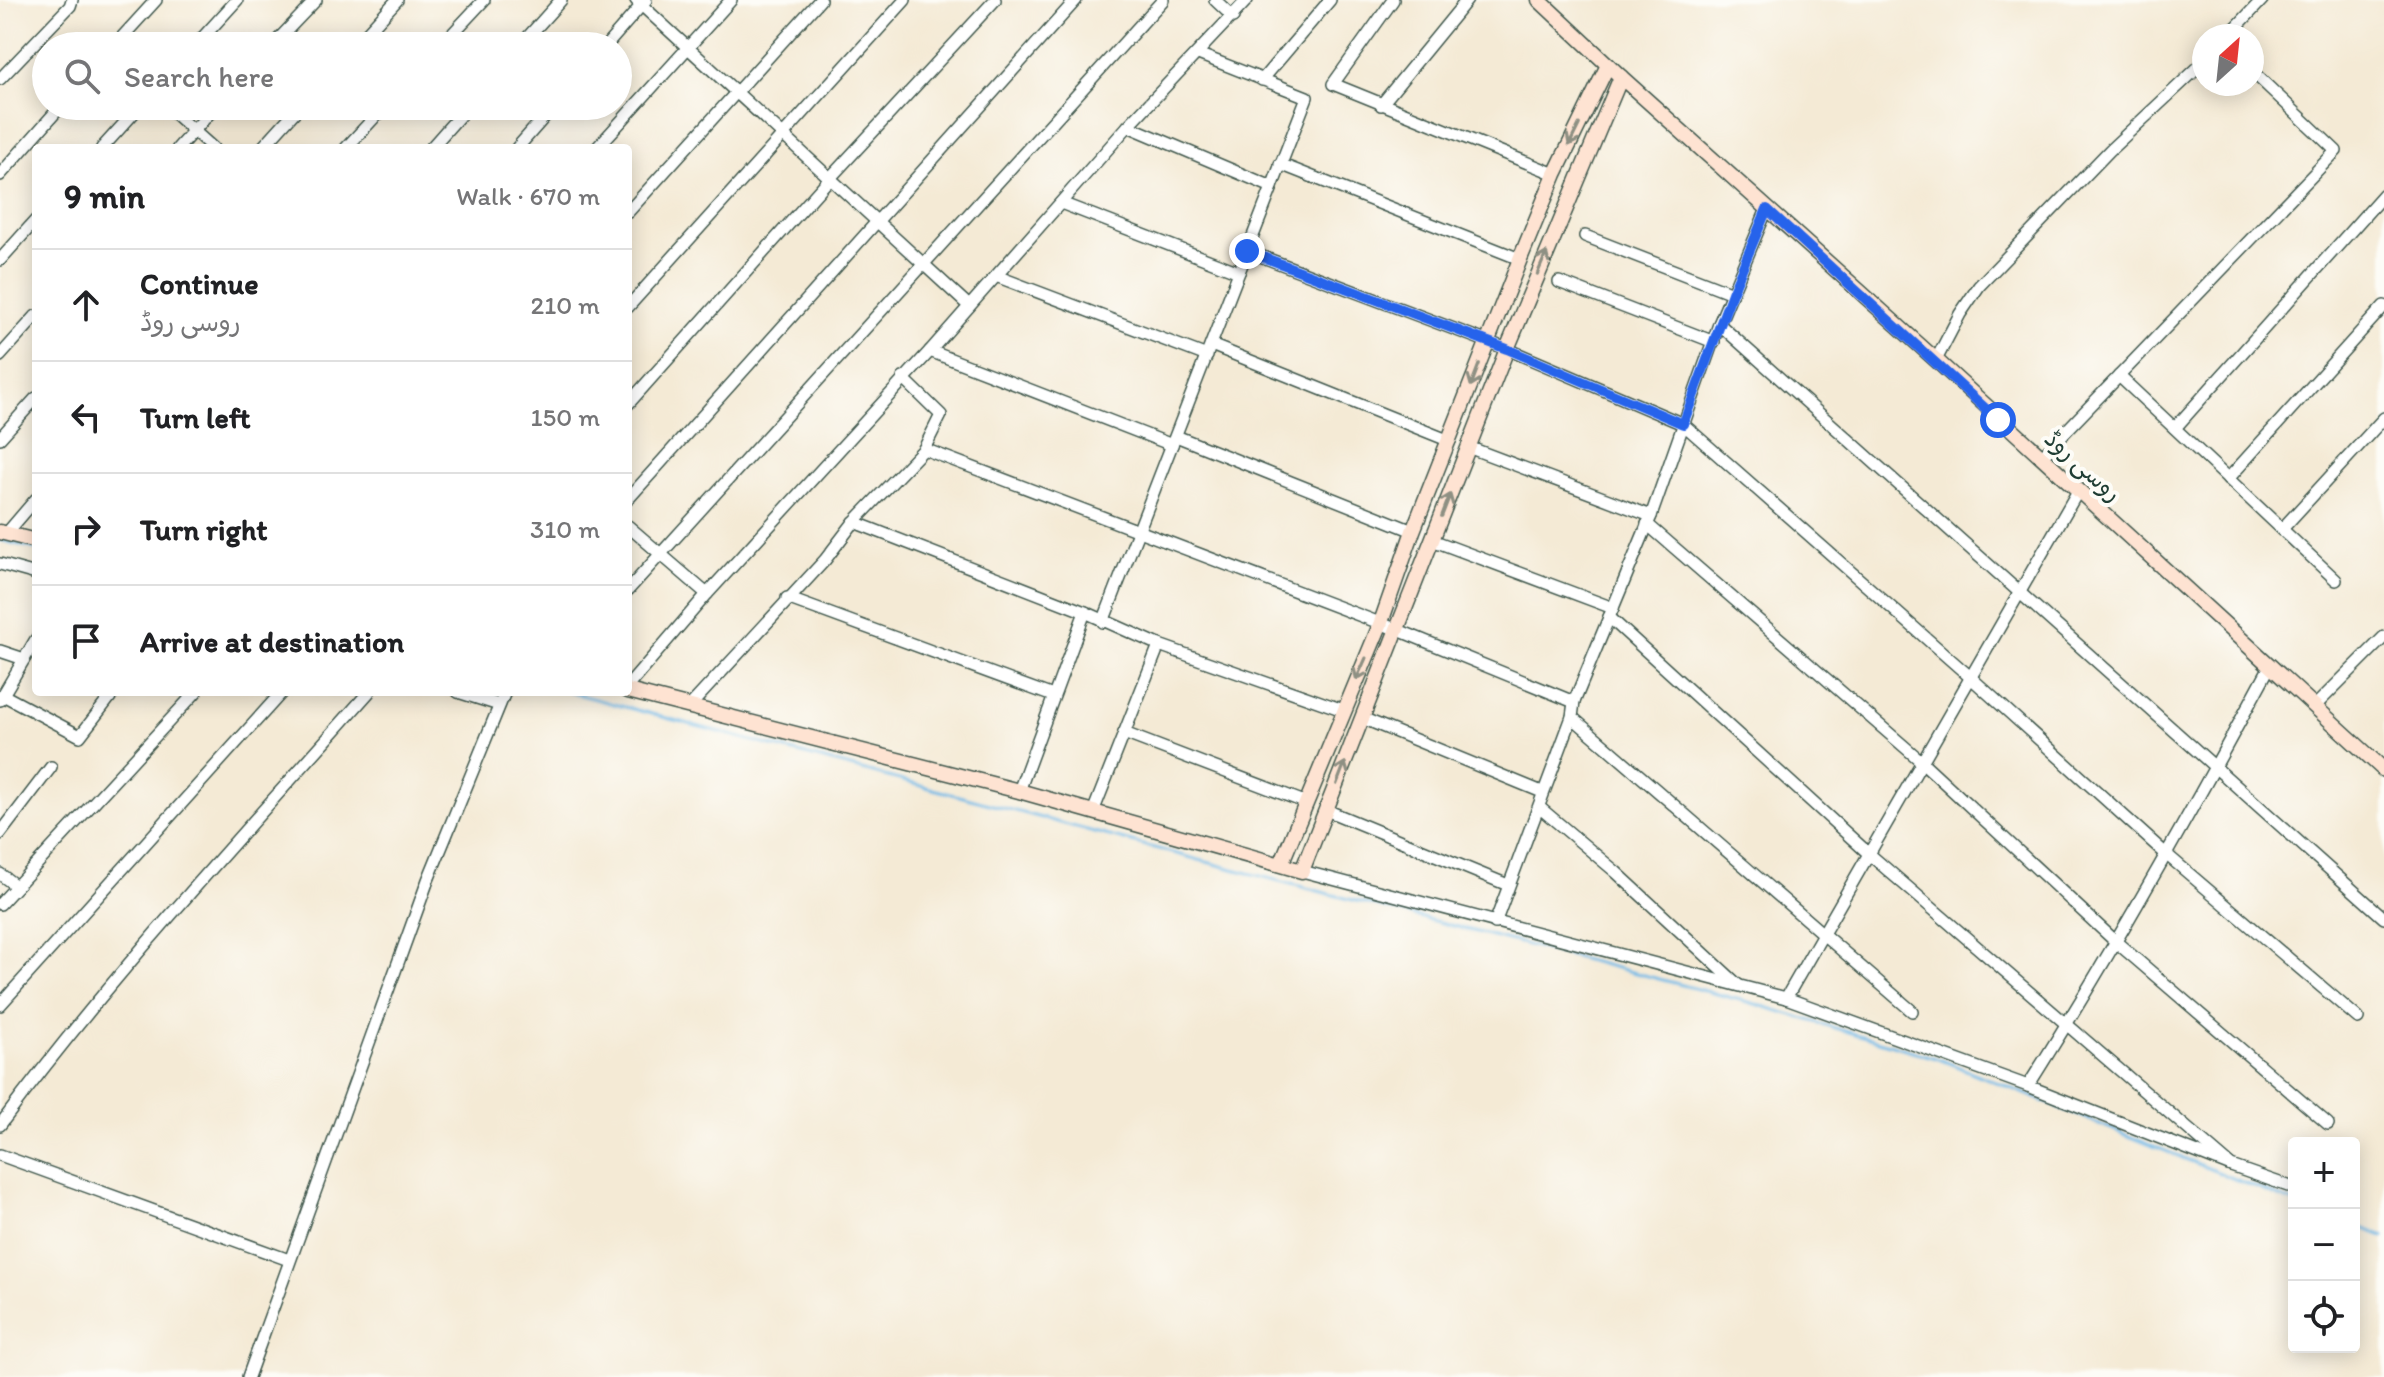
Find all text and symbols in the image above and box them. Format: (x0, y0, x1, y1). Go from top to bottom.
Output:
north arrow (2192, 24, 2264, 96)
search box (32, 32, 632, 120)
icon: search (60, 54, 104, 98)
text: Search here (124, 58, 274, 95)
one-way arrow (1566, 122, 1581, 146)
text: 9 min (64, 176, 145, 217)
text: Walk · 670 m (456, 180, 600, 212)
route end (1229, 233, 1265, 269)
one-way arrow (1536, 251, 1551, 276)
text: Continue (140, 265, 259, 302)
icon: ahead (64, 283, 108, 327)
text: 210 m (531, 289, 600, 321)
text: روسی روڈ (140, 306, 241, 338)
one-way arrow (1467, 362, 1482, 387)
icon: left (64, 395, 108, 439)
text: Turn left (140, 399, 251, 436)
text: 150 m (531, 401, 600, 433)
route start (1980, 402, 2016, 438)
street label: روسی روڈ (2038, 424, 2128, 508)
one-way arrow (1440, 493, 1454, 518)
icon: right (64, 507, 108, 551)
text: Turn right (140, 511, 268, 548)
text: 310 m (530, 513, 600, 545)
icon: arrive (64, 619, 108, 663)
text: Arrive at destination (140, 623, 404, 660)
one-way arrow (1352, 657, 1367, 681)
one-way arrow (1335, 761, 1349, 786)
map controls (2288, 1137, 2360, 1353)
button: + (2288, 1137, 2360, 1209)
button: − (2288, 1209, 2360, 1281)
button: locate (2288, 1281, 2360, 1353)

